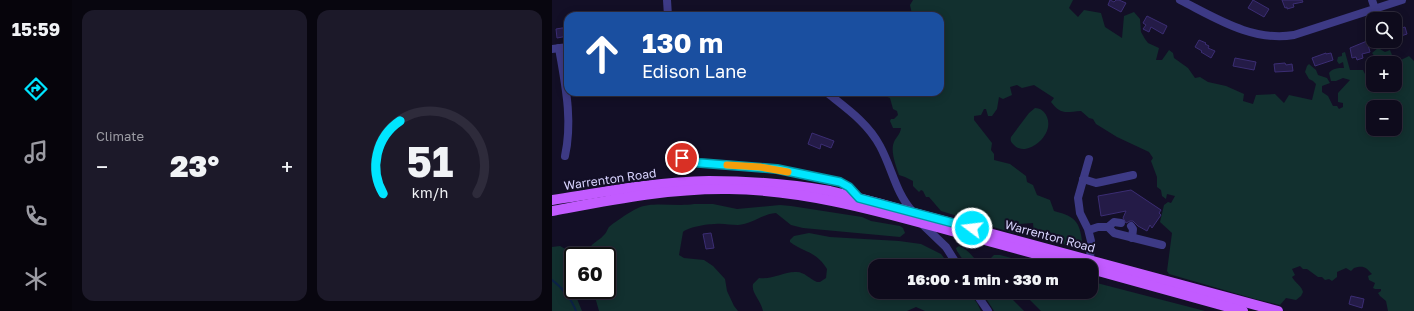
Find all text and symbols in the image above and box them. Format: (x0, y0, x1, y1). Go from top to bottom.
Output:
map controls (1366, 12, 1402, 136)
button: search (1366, 12, 1402, 48)
text: 15:59 (12, 18, 60, 40)
text: 130 m (642, 26, 723, 59)
icon: ahead (576, 28, 628, 80)
button: + (1366, 56, 1402, 92)
text: Edison Lane (642, 60, 747, 82)
icon: directions (22, 75, 50, 103)
button: − (1366, 100, 1402, 136)
text: Climate (96, 128, 144, 144)
text: 51 (406, 135, 453, 185)
icon: music (22, 138, 50, 166)
pin (665, 141, 699, 175)
icon: arrive (671, 147, 693, 169)
text: 23° (170, 148, 219, 184)
text: − (96, 153, 108, 180)
text: + (281, 153, 293, 180)
street label: Warrenton Road (563, 165, 657, 193)
text: km/h (411, 183, 448, 200)
icon: phone (22, 202, 50, 230)
position arrow (951, 207, 993, 249)
street label: Warrenton Road (1003, 217, 1097, 255)
speed limit sign: 60 (564, 247, 616, 299)
icon: climate (22, 265, 50, 293)
text: 16:00 · 1 min · 330 m (907, 270, 1059, 288)

